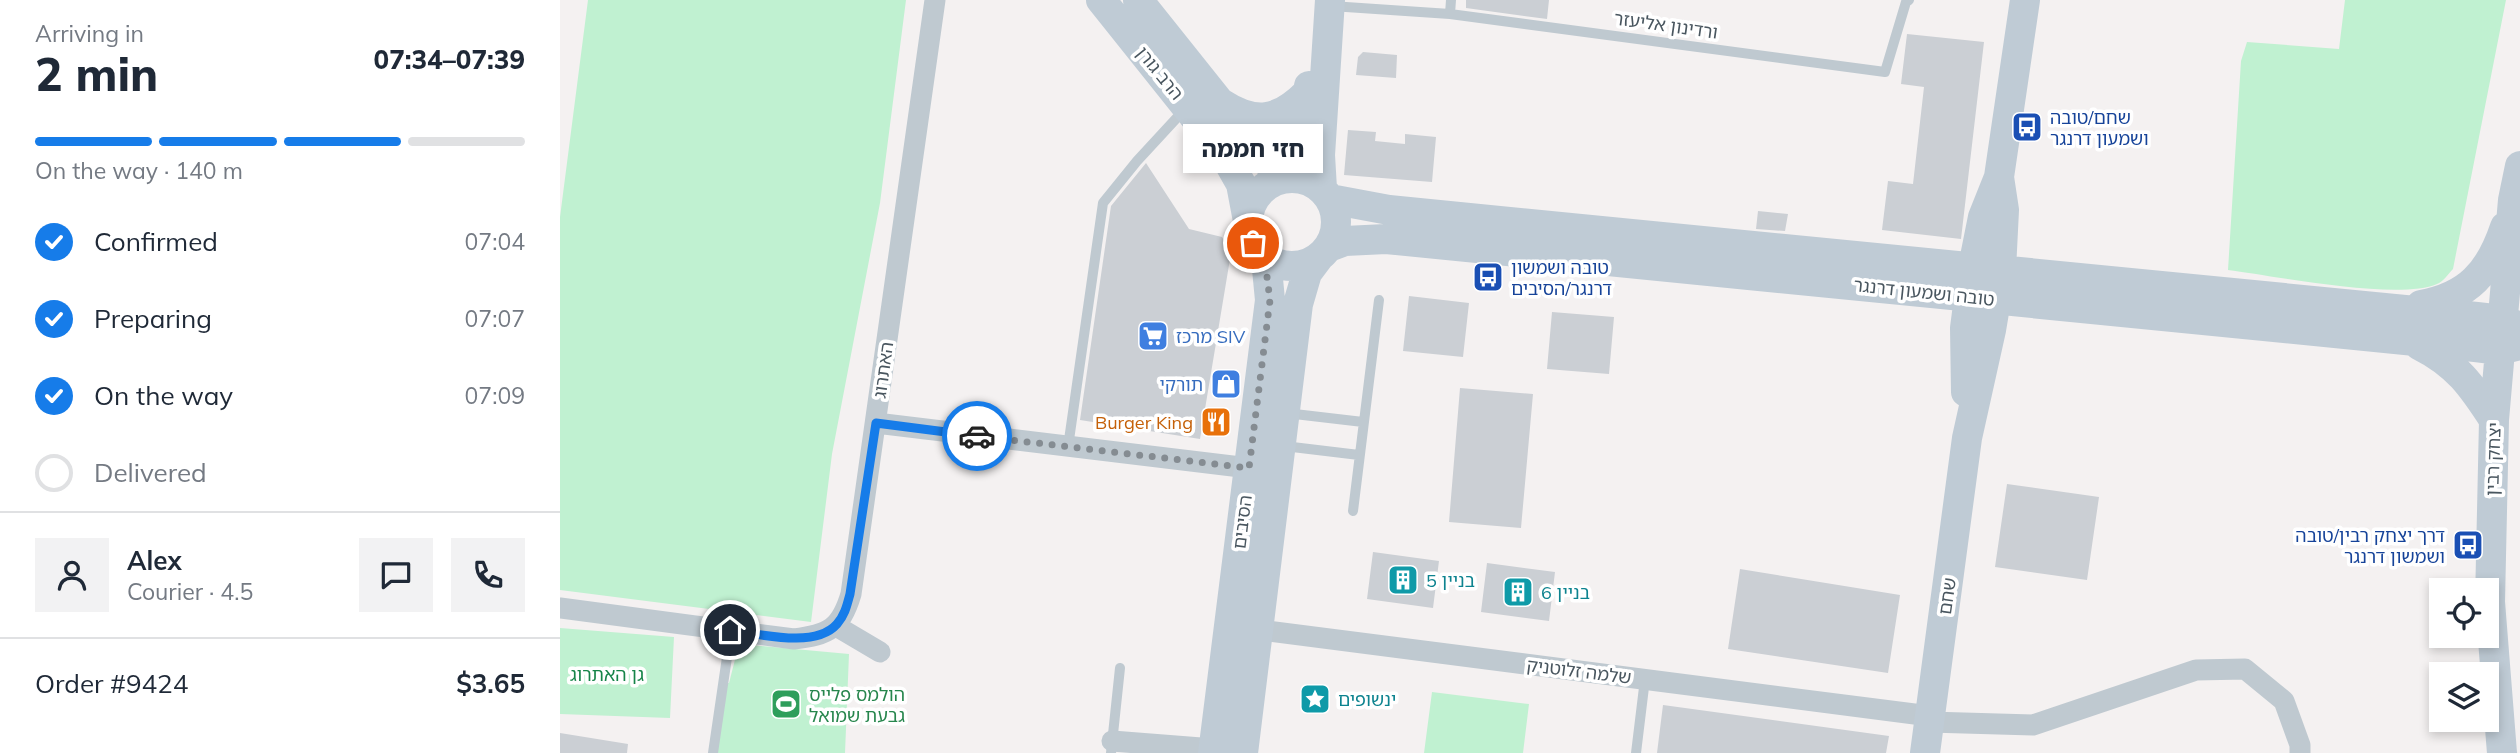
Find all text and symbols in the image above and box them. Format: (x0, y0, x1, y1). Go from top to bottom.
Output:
street label: ורדינון אליעזר (1613, 6, 1719, 44)
text: Arriving in (35, 19, 144, 48)
street label: הרב גורן (1131, 42, 1189, 104)
text: 07:34–07:39 (374, 43, 525, 76)
text: 2 min (35, 45, 158, 103)
place label: שחם/טובה ושמעון דרנגר (2050, 106, 2149, 150)
bus stop icon: שחם/טובה ושמעון דרנגר (2010, 110, 2044, 144)
callout: חזי חממה (1183, 124, 1323, 173)
text: חזי חממה (1201, 134, 1305, 163)
text: On the way · 140 m (35, 156, 243, 185)
pin (1223, 213, 1283, 273)
icon: check (35, 223, 73, 261)
icon: bag (1234, 224, 1272, 262)
text: Confirmed (94, 225, 218, 258)
text: 07:04 (465, 227, 525, 256)
place label: טובה ושמשון דרנגר/הסיבים (1511, 256, 1612, 300)
bus stop icon: טובה ושמשון דרנגר/הסיבים (1471, 260, 1505, 294)
street label: טובה ושמעון דרנגר (1852, 273, 1996, 311)
icon: check (35, 300, 73, 338)
text: Preparing (94, 302, 212, 335)
text: 07:07 (465, 304, 525, 333)
supermarket icon: מרכז SIV (1136, 319, 1170, 353)
place label: מרכז SIV (1176, 325, 1246, 348)
street label: האתרוג (868, 340, 898, 400)
shop icon: תורקי (1209, 367, 1243, 401)
place label: תורקי (1159, 373, 1203, 396)
icon: check (35, 377, 73, 415)
text: On the way (94, 379, 233, 412)
text: 07:09 (465, 381, 525, 410)
courier (942, 401, 1012, 471)
restaurant icon: Burger King (1199, 405, 1233, 439)
place label: Burger King (1095, 411, 1193, 434)
icon: car (958, 417, 996, 455)
street label: יצחק רבין (2480, 422, 2506, 496)
text: Delivered (94, 456, 207, 489)
street label: הסיבים (1227, 494, 1257, 550)
place label: דרך יצחק רבין/טובה ושמשון דרנגר (2295, 524, 2445, 568)
bus stop icon: דרך יצחק רבין/טובה ושמשון דרנגר (2451, 528, 2485, 562)
button: person (35, 538, 109, 612)
button: chat (359, 538, 433, 612)
button: phone (451, 538, 525, 612)
text: Alex (127, 544, 182, 577)
building icon: בניין 5 (1386, 563, 1420, 597)
place label: בניין 5 (1426, 569, 1475, 592)
building icon: בניין 6 (1501, 575, 1535, 609)
street label: שחם (1933, 576, 1961, 616)
text: Courier · 4.5 (127, 577, 253, 606)
map controls (2429, 578, 2499, 732)
button: locate (2429, 578, 2499, 648)
place label: בניין 6 (1541, 581, 1590, 604)
pin (700, 600, 760, 660)
icon: home (711, 611, 749, 649)
street label: שלמה זלוטניק (1525, 653, 1633, 689)
button: layers (2429, 662, 2499, 732)
park label: גן האתרוג (570, 663, 644, 686)
text: Order #9424 (35, 667, 188, 700)
text: $3.65 (456, 667, 525, 700)
place icon: ינשופים (1298, 682, 1332, 716)
place label: הולמס פלייס גבעת שמואל (809, 683, 905, 727)
sports icon: הולמס פלייס גבעת שמואל (769, 687, 803, 721)
place label: ינשופים (1338, 688, 1396, 711)

